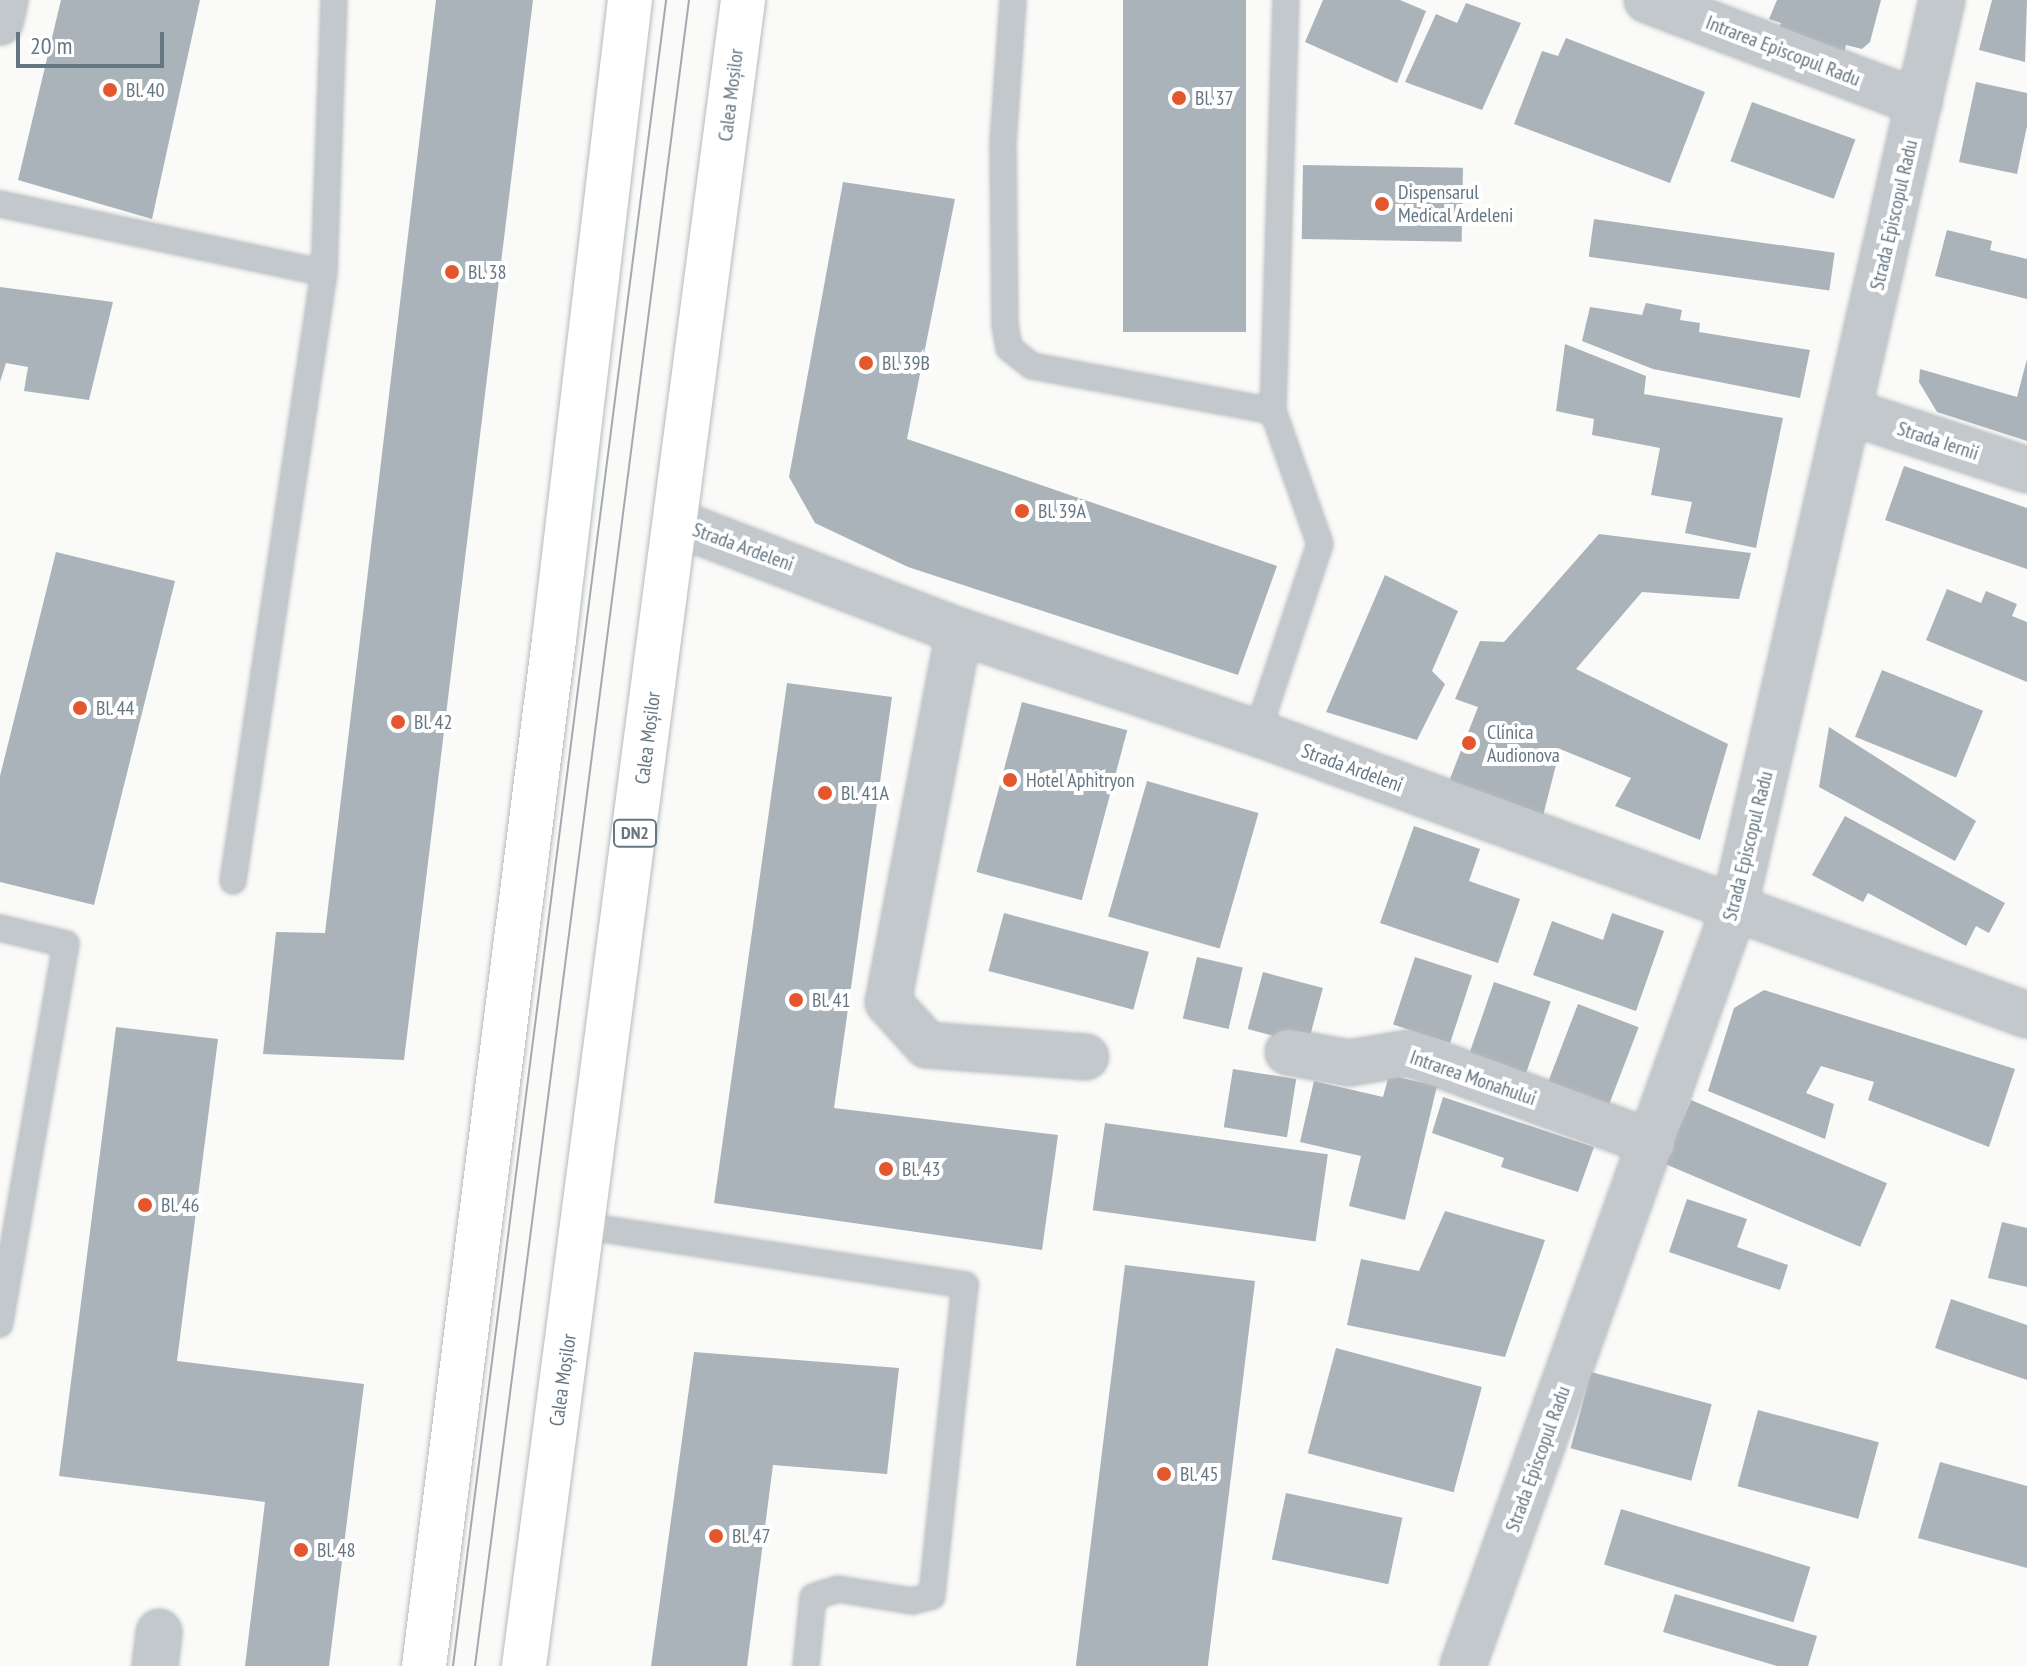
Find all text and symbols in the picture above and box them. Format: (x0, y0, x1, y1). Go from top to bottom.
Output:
street label: Intrarea Episcopul Radu (1702, 11, 1864, 91)
scale bar (20, 16, 168, 66)
text: 20 m (30, 30, 72, 61)
street label: Calea Moșilor (713, 47, 749, 143)
place label: Bl. 40 (126, 78, 166, 102)
marker: Bl. 40 (101, 81, 119, 99)
place label: Bl. 37 (1195, 86, 1235, 110)
marker: Bl. 37 (1170, 89, 1188, 107)
street label: Strada Episcopul Radu (1865, 138, 1923, 292)
place label: Dispensarul Medical Ardeleni (1398, 180, 1514, 227)
marker: Dispensarul Medical Ardeleni (1373, 195, 1391, 213)
place label: Bl. 38 (468, 260, 508, 284)
marker: Bl. 38 (443, 263, 461, 281)
place label: Bl. 39B (882, 351, 931, 375)
marker: Bl. 39B (857, 354, 875, 372)
street label: Strada Iernii (1894, 417, 1982, 465)
place label: Bl. 39A (1038, 499, 1087, 523)
marker: Bl. 39A (1013, 502, 1031, 520)
street label: Strada Ardeleni (689, 518, 797, 576)
street label: Calea Moșilor (630, 690, 666, 786)
place label: Bl. 44 (96, 696, 136, 720)
marker: Bl. 44 (71, 699, 89, 717)
place label: Bl. 42 (414, 710, 454, 734)
marker: Bl. 42 (389, 713, 407, 731)
place label: Clinica Audionova (1487, 720, 1560, 767)
marker: Clinica Audionova (1458, 732, 1480, 754)
street label: Strada Ardeleni (1298, 739, 1406, 797)
place label: Hotel Aphitryon (1026, 768, 1135, 792)
street label: Strada Episcopul Radu (1718, 769, 1778, 923)
marker: Hotel Aphitryon (1001, 771, 1019, 789)
place label: Bl. 41A (841, 781, 890, 805)
marker: Bl. 41A (816, 784, 834, 802)
road number: DN2 (613, 819, 657, 847)
place label: Bl. 41 (812, 988, 852, 1012)
marker: Bl. 41 (787, 991, 805, 1009)
street label: Intrarea Monahului (1407, 1045, 1539, 1111)
place label: Bl. 43 (902, 1157, 942, 1181)
marker: Bl. 43 (877, 1160, 895, 1178)
place label: Bl. 46 (161, 1193, 201, 1217)
marker: Bl. 46 (136, 1196, 154, 1214)
street label: Calea Moșilor (545, 1332, 581, 1428)
street label: Strada Episcopul Radu (1500, 1383, 1576, 1535)
place label: Bl. 45 (1180, 1462, 1220, 1486)
marker: Bl. 45 (1155, 1465, 1173, 1483)
place label: Bl. 47 (732, 1524, 772, 1548)
marker: Bl. 47 (707, 1527, 725, 1545)
place label: Bl. 48 (317, 1538, 357, 1562)
marker: Bl. 48 (292, 1541, 310, 1559)

